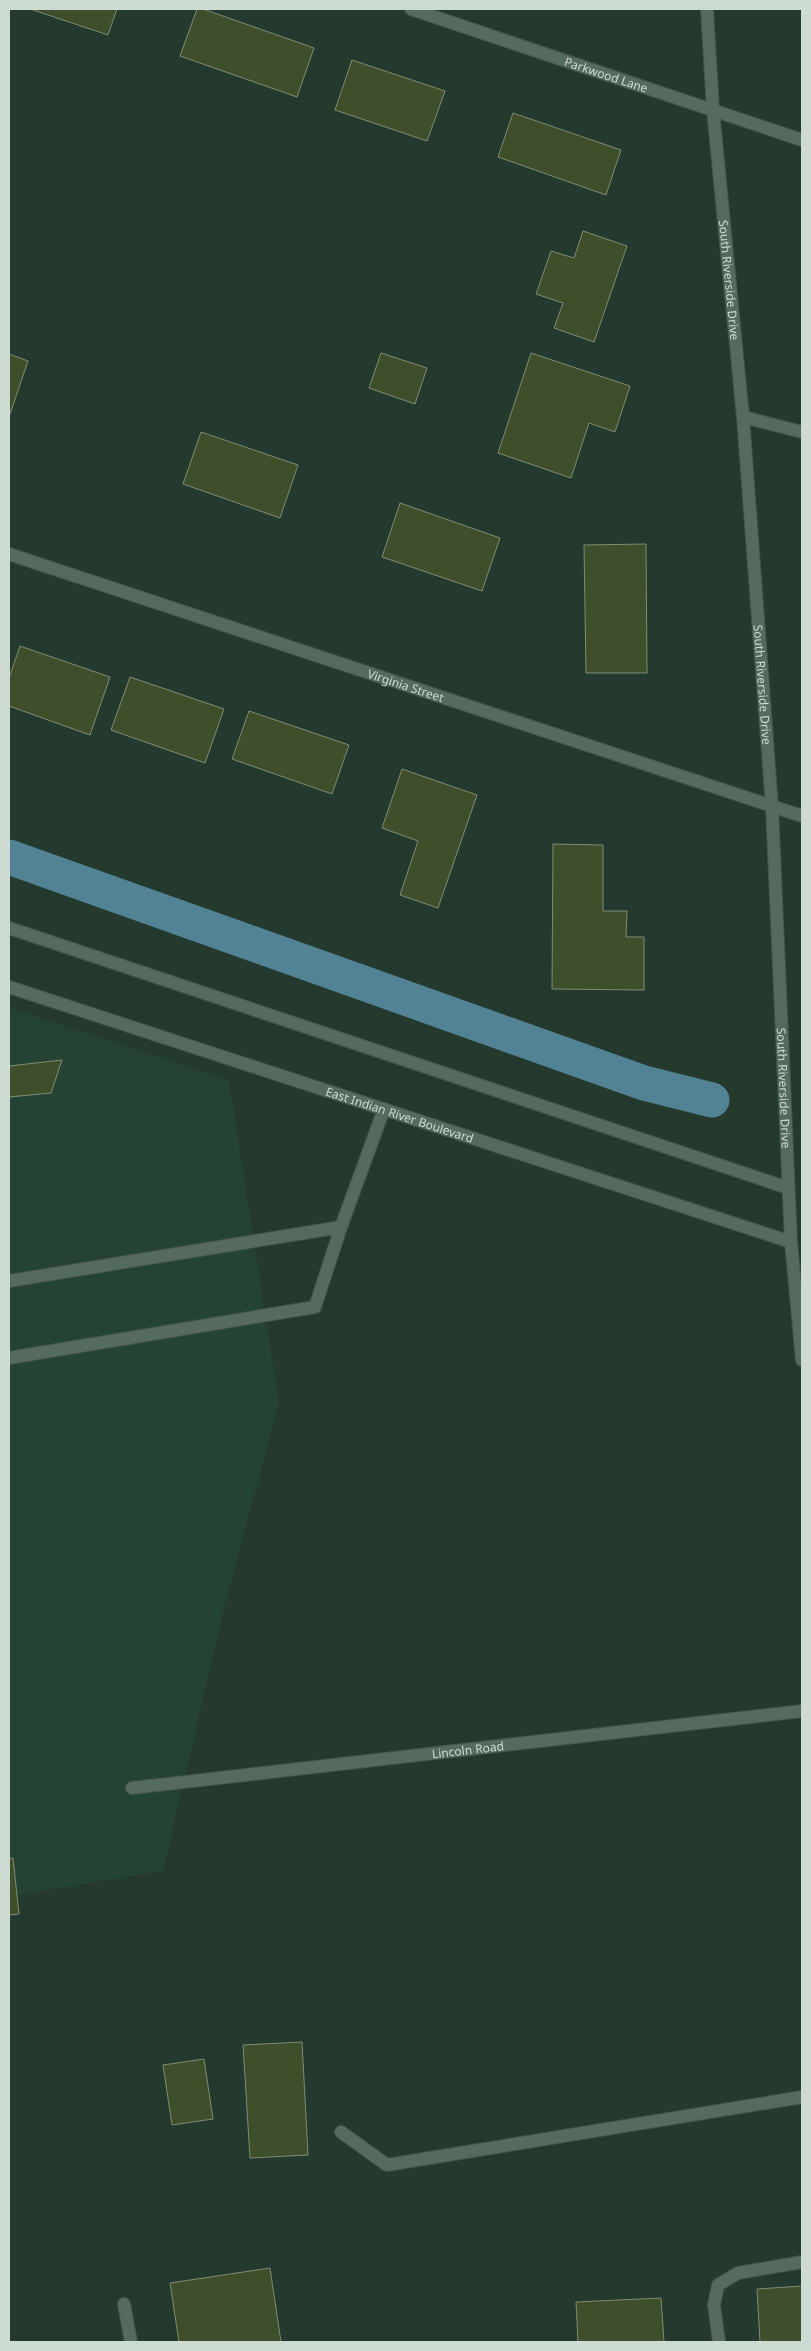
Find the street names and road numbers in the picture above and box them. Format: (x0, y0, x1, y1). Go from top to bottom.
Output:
street label: Parkwood Lane (562, 53, 651, 96)
street label: South Riverside Drive (715, 219, 744, 341)
street label: South Riverside Drive (750, 624, 776, 746)
street label: Virginia Street (365, 665, 447, 706)
street label: South Riverside Drive (773, 1027, 795, 1149)
street label: East Indian River Boulevard (324, 1082, 476, 1146)
street label: Lincoln Road (431, 1737, 505, 1762)

